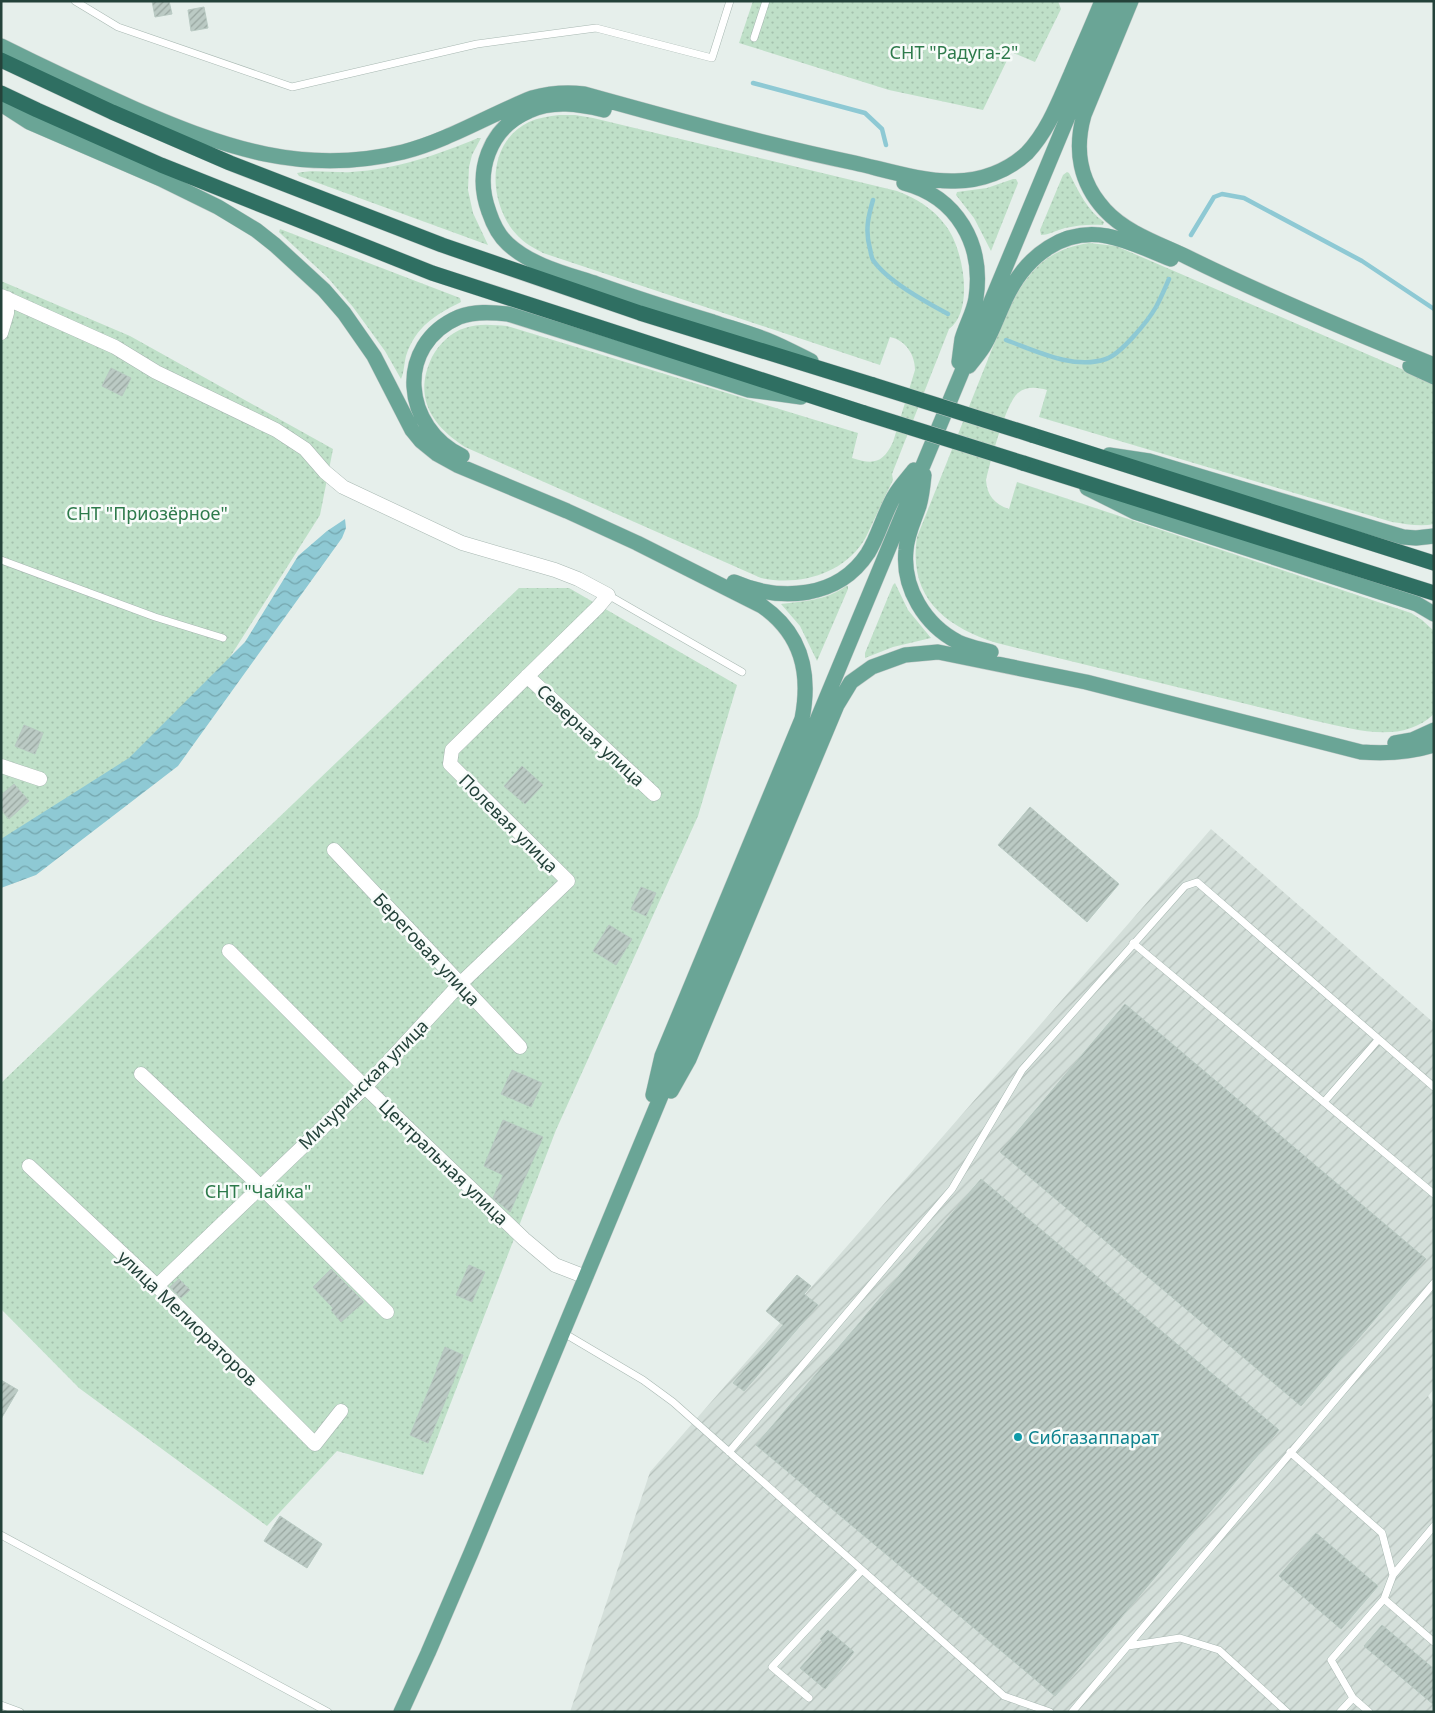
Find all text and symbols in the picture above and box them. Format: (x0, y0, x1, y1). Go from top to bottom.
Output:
park label: СНТ "Радуга-2" (890, 40, 1018, 64)
park label: СНТ "Приозёрное" (66, 501, 228, 525)
street label: Северная улица (532, 679, 650, 791)
street label: Полевая улица (454, 768, 564, 878)
street label: Береговая улица (368, 887, 486, 1011)
street label: Мичуринская улица (293, 1014, 433, 1154)
street label: Центральная улица (374, 1094, 514, 1230)
park label: СНТ "Чайка" (205, 1179, 311, 1203)
street label: улица Мелиораторов (113, 1245, 263, 1391)
place label: Сибгазаппарат (1028, 1425, 1160, 1449)
marker: Сибгазаппарат (1012, 1431, 1024, 1443)

